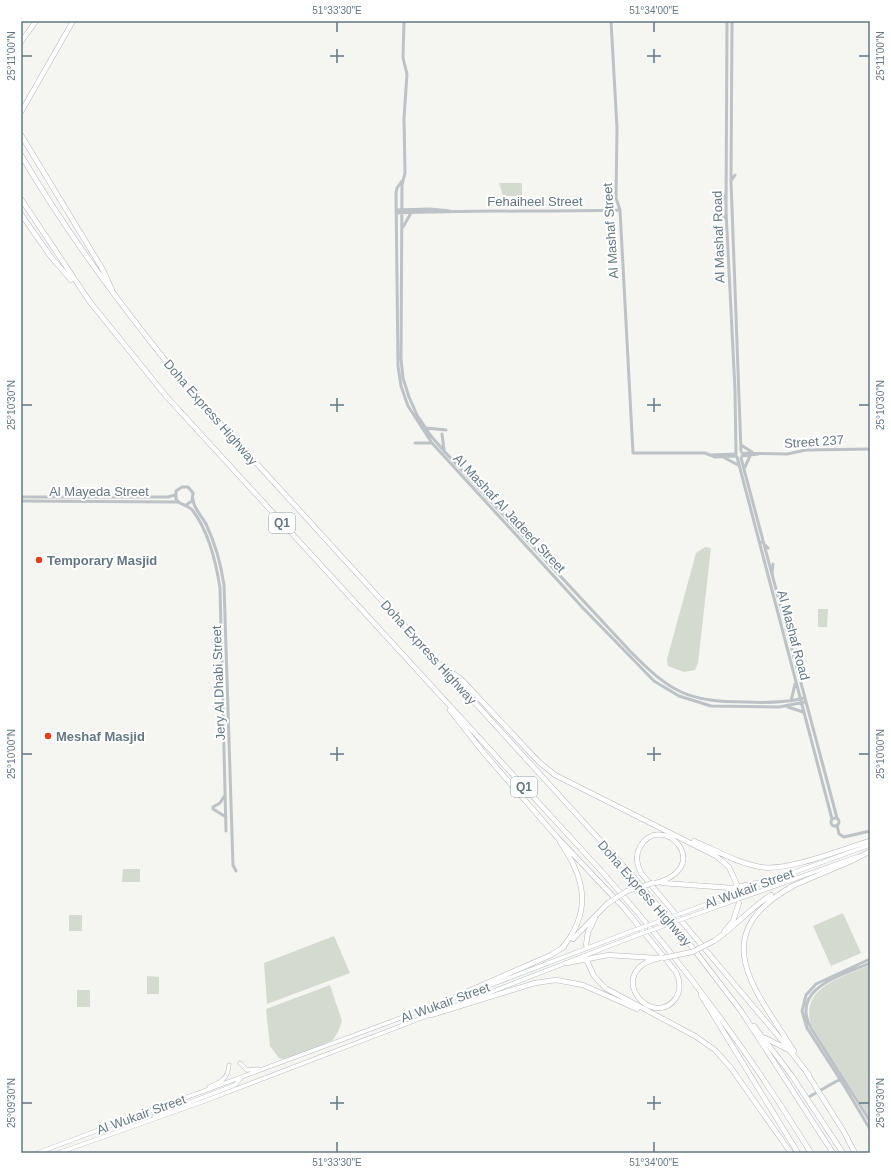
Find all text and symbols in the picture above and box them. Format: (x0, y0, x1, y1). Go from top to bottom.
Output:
text: 51°33'30"E (312, 5, 362, 16)
text: 51°34'00"E (629, 5, 679, 16)
text: 25°11'00"N (6, 31, 17, 81)
text: 25°11'00"N (875, 31, 886, 81)
street label: Al Mashaf Street (600, 182, 621, 279)
street label: Al Mashaf Road (709, 190, 728, 283)
street label: Fehaiheel Street (487, 194, 583, 209)
street label: Doha Express Highway (161, 356, 261, 469)
text: 25°10'30"N (6, 380, 17, 430)
text: 25°10'30"N (875, 380, 886, 430)
street label: Street 237 (784, 432, 844, 451)
street label: Al Mashaf Al Jadeed Street (451, 451, 569, 576)
street label: Al Mayeda Street (49, 484, 149, 499)
road number: Q1 (269, 513, 295, 533)
place label: Temporary Masjid (47, 553, 157, 568)
marker: Temporary Masjid (34, 555, 44, 565)
street label: Al Mashaf Road (774, 589, 813, 682)
street label: Doha Express Highway (378, 597, 480, 708)
street label: Jery Al Dhabi Street (209, 625, 228, 741)
text: 25°10'00"N (6, 729, 17, 779)
place label: Meshaf Masjid (56, 729, 145, 744)
text: 25°10'00"N (875, 729, 886, 779)
marker: Meshaf Masjid (43, 731, 53, 741)
road number: Q1 (511, 777, 537, 797)
street label: Doha Express Highway (595, 837, 695, 950)
street label: Al Wukair Street (703, 865, 796, 912)
street label: Al Wukair Street (399, 979, 492, 1026)
text: 25°09'30"N (6, 1078, 17, 1128)
text: 25°09'30"N (875, 1078, 886, 1128)
street label: Al Wukair Street (95, 1091, 188, 1138)
text: 51°33'30"E (312, 1157, 362, 1168)
text: 51°34'00"E (629, 1157, 679, 1168)

